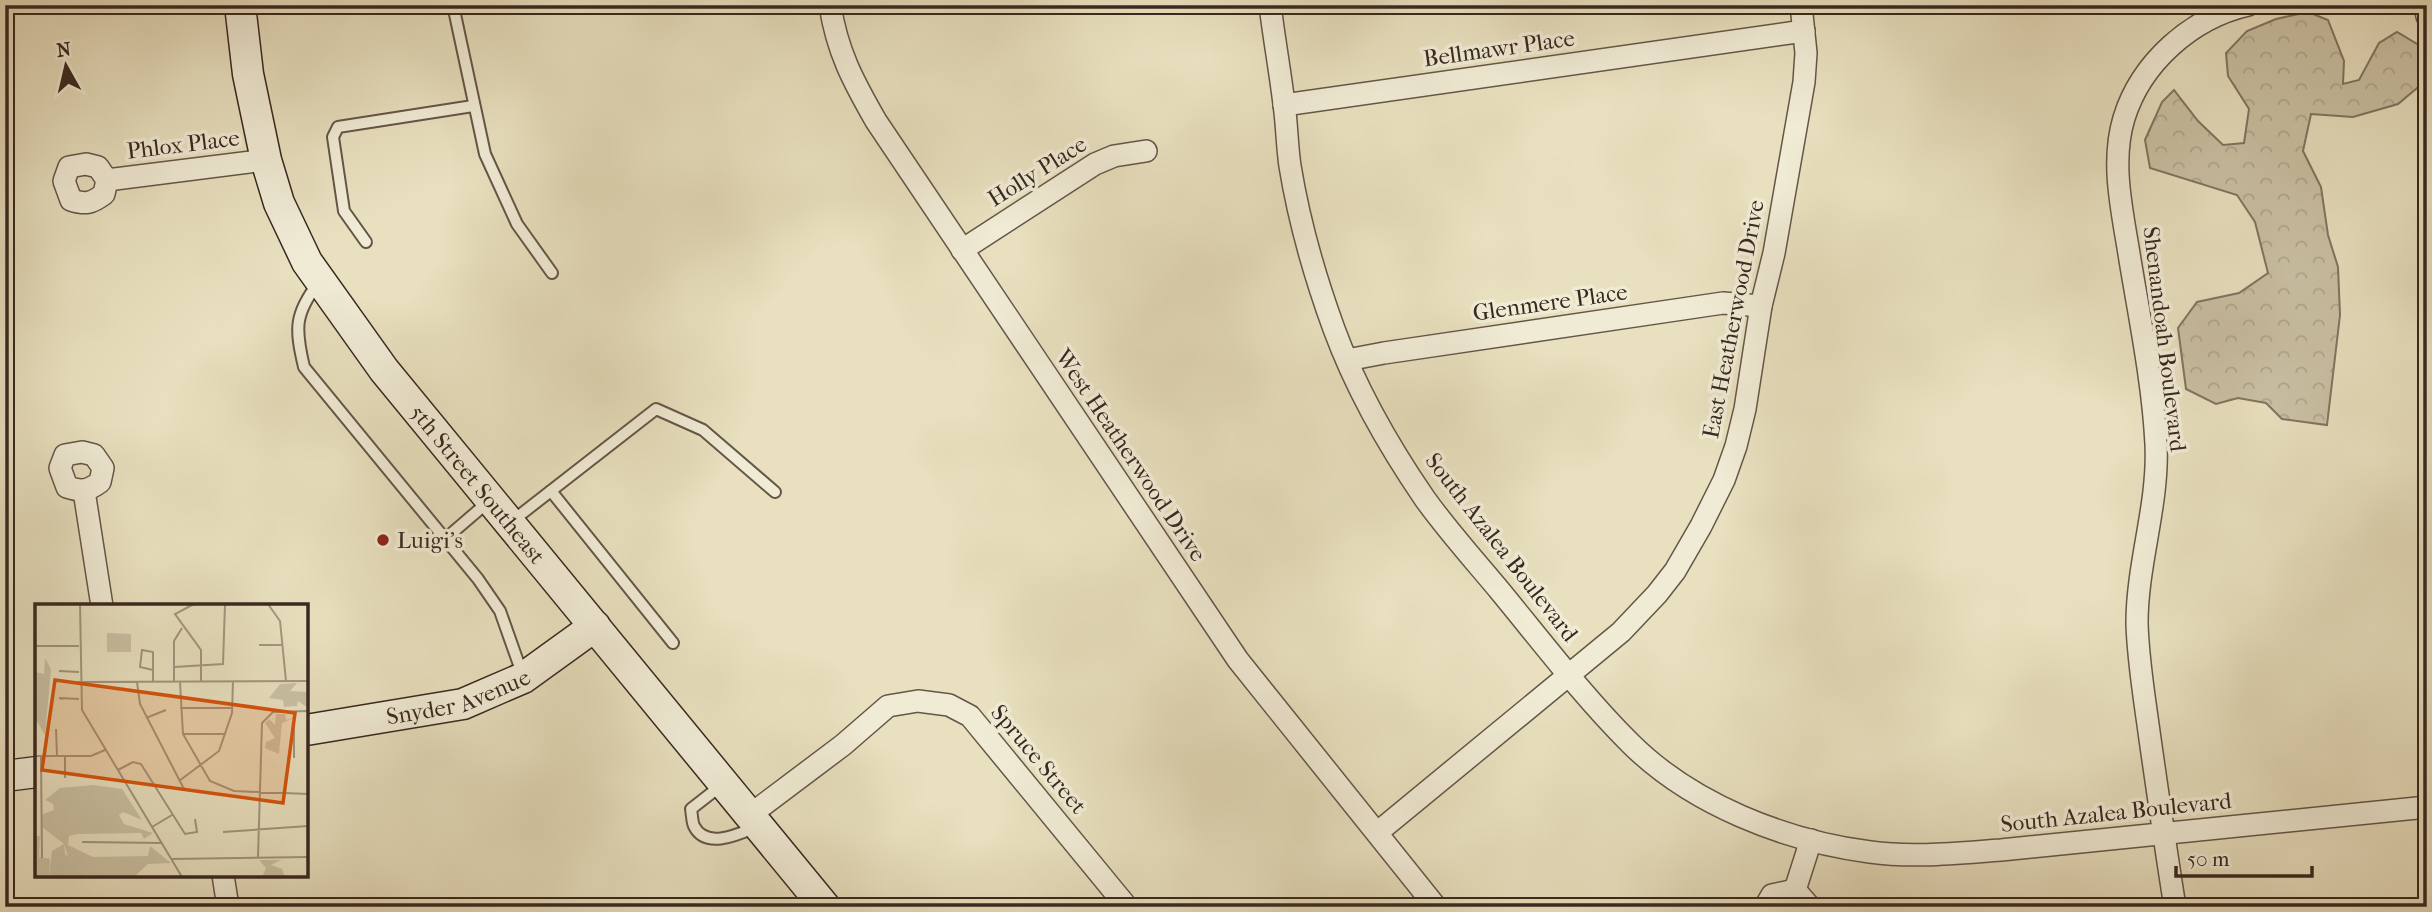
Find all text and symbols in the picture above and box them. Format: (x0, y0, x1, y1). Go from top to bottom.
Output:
street label: Bellmawr Place (1422, 25, 1576, 72)
north arrow (32, 32, 102, 102)
text: N (55, 38, 73, 62)
street label: Phlox Place (125, 124, 241, 165)
street label: Holly Place (983, 131, 1092, 212)
street label: East Heatherwood Drive (1697, 198, 1770, 441)
street label: Shenandoah Boulevard (2137, 225, 2192, 454)
street label: Glenmere Place (1471, 278, 1629, 327)
street label: West Heatherwood Drive (1049, 343, 1212, 566)
street label: 5th Street Southeast (404, 400, 551, 570)
street label: South Azalea Boulevard (1420, 448, 1584, 647)
place label: Luigi's (397, 527, 463, 554)
marker: Luigi's (375, 532, 391, 548)
inset map (35, 604, 308, 877)
street label: Snyder Avenue (384, 664, 536, 730)
street label: Spruce Street (985, 699, 1092, 819)
street label: South Azalea Boulevard (1999, 787, 2233, 838)
scale bar (2176, 835, 2313, 879)
text: 50 m (2187, 847, 2230, 871)

